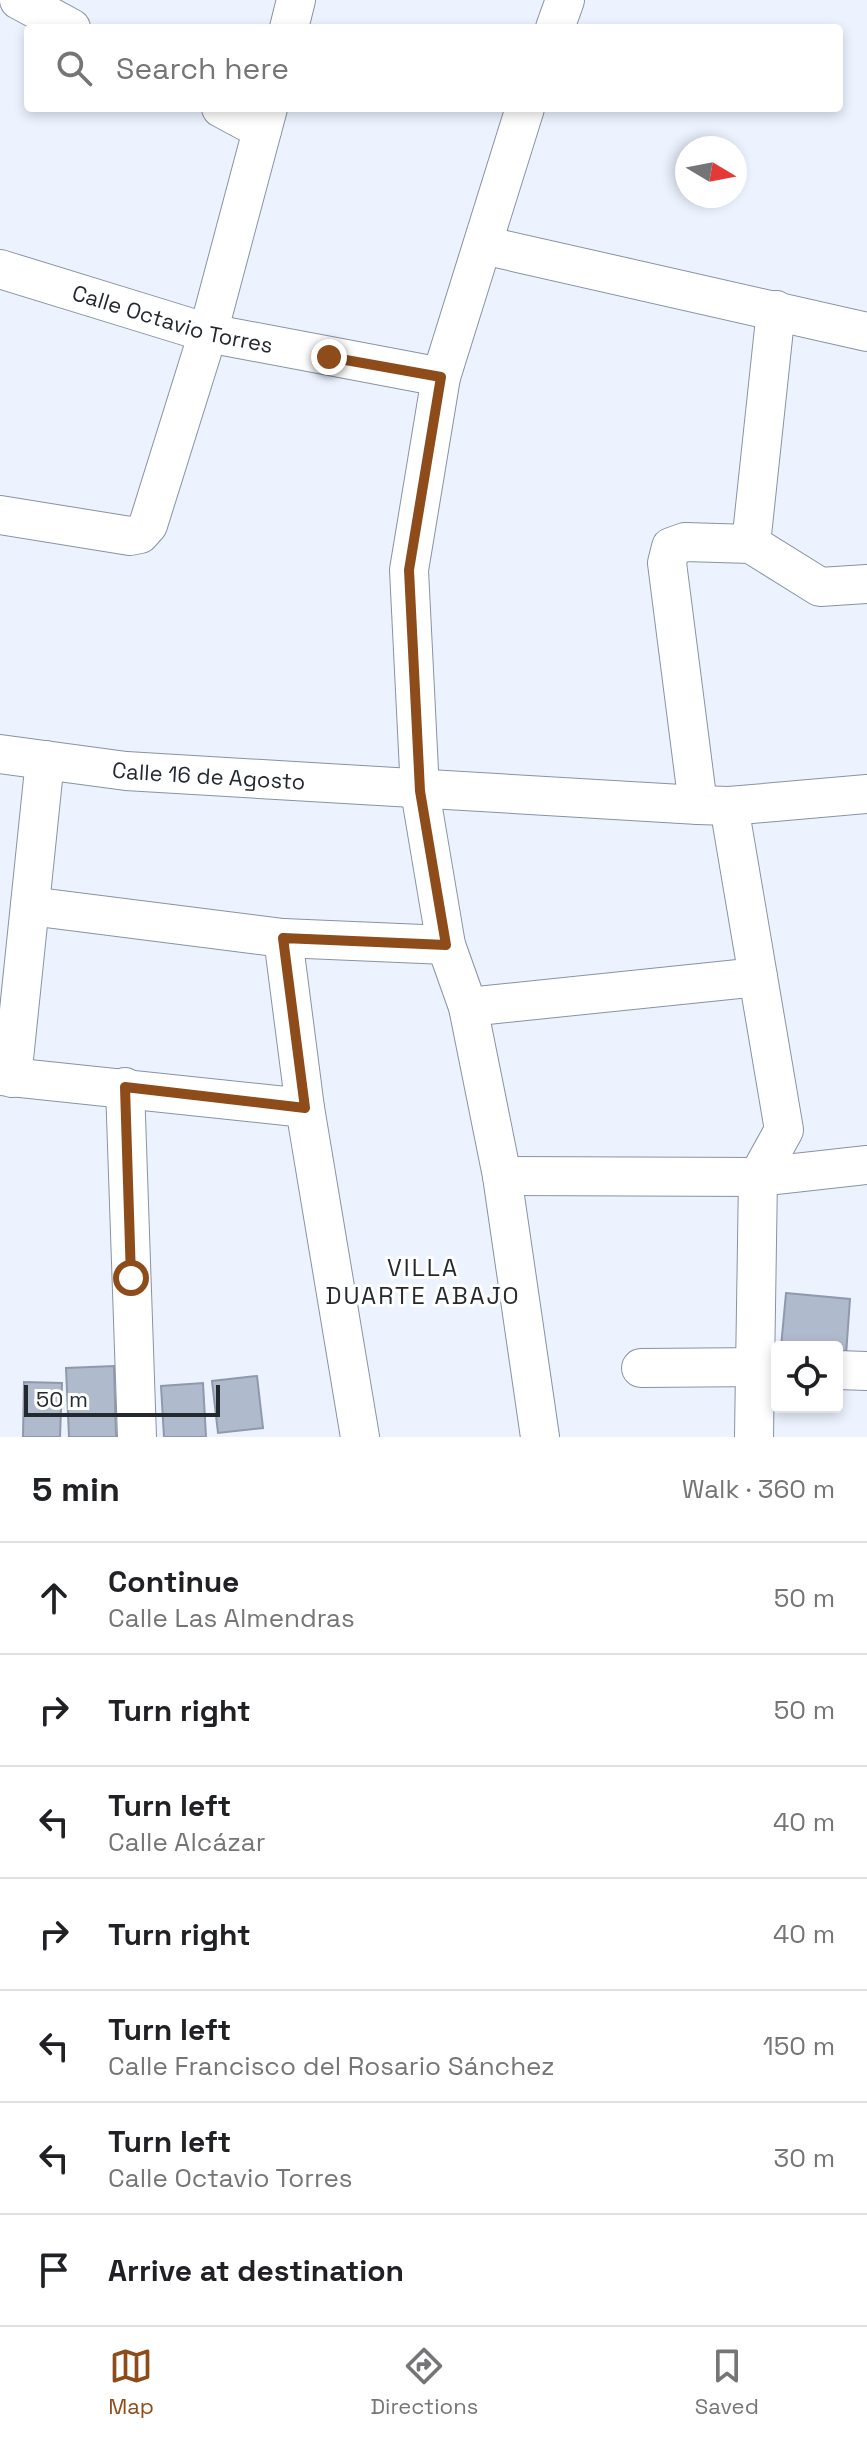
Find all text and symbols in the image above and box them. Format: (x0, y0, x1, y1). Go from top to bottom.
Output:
search box (24, 24, 843, 112)
icon: search (52, 46, 96, 90)
text: Search here (116, 49, 289, 88)
north arrow (675, 136, 747, 208)
street label: Calle Octavio Torres (69, 278, 275, 359)
route end (311, 339, 347, 375)
street label: Calle 16 de Agosto (110, 755, 306, 796)
district label: VILLA DUARTE ABAJO (325, 1252, 521, 1311)
route start (113, 1260, 149, 1296)
map controls (771, 1341, 843, 1413)
button: locate (771, 1341, 843, 1413)
scale bar (24, 1381, 220, 1417)
text: 50 m (36, 1385, 88, 1413)
text: 5 min (32, 1468, 120, 1511)
text: Walk · 360 m (682, 1472, 835, 1506)
text: Continue (108, 1562, 239, 1601)
icon: ahead (32, 1576, 76, 1620)
text: 50 m (774, 1581, 835, 1615)
text: Calle Las Almendras (108, 1601, 355, 1635)
icon: right (32, 1688, 76, 1732)
text: Turn right (108, 1691, 251, 1730)
text: 50 m (774, 1693, 835, 1727)
text: Turn left (108, 1786, 231, 1825)
icon: left (32, 1800, 76, 1844)
text: 40 m (773, 1805, 835, 1839)
text: Calle Alcázar (108, 1825, 266, 1859)
icon: right (32, 1912, 76, 1956)
text: Turn right (108, 1915, 251, 1954)
text: 40 m (773, 1917, 835, 1951)
text: Turn left (108, 2010, 231, 2049)
icon: left (32, 2024, 76, 2068)
text: 150 m (763, 2029, 835, 2063)
text: Calle Francisco del Rosario Sánchez (108, 2049, 555, 2083)
text: Turn left (108, 2122, 231, 2161)
icon: left (32, 2136, 76, 2180)
text: 30 m (774, 2141, 835, 2175)
text: Calle Octavio Torres (108, 2161, 352, 2195)
icon: arrive (32, 2248, 76, 2292)
text: Arrive at destination (108, 2251, 404, 2290)
tab: Map (108, 2344, 154, 2420)
tab: Directions (370, 2344, 478, 2420)
tab: Saved (695, 2344, 759, 2420)

